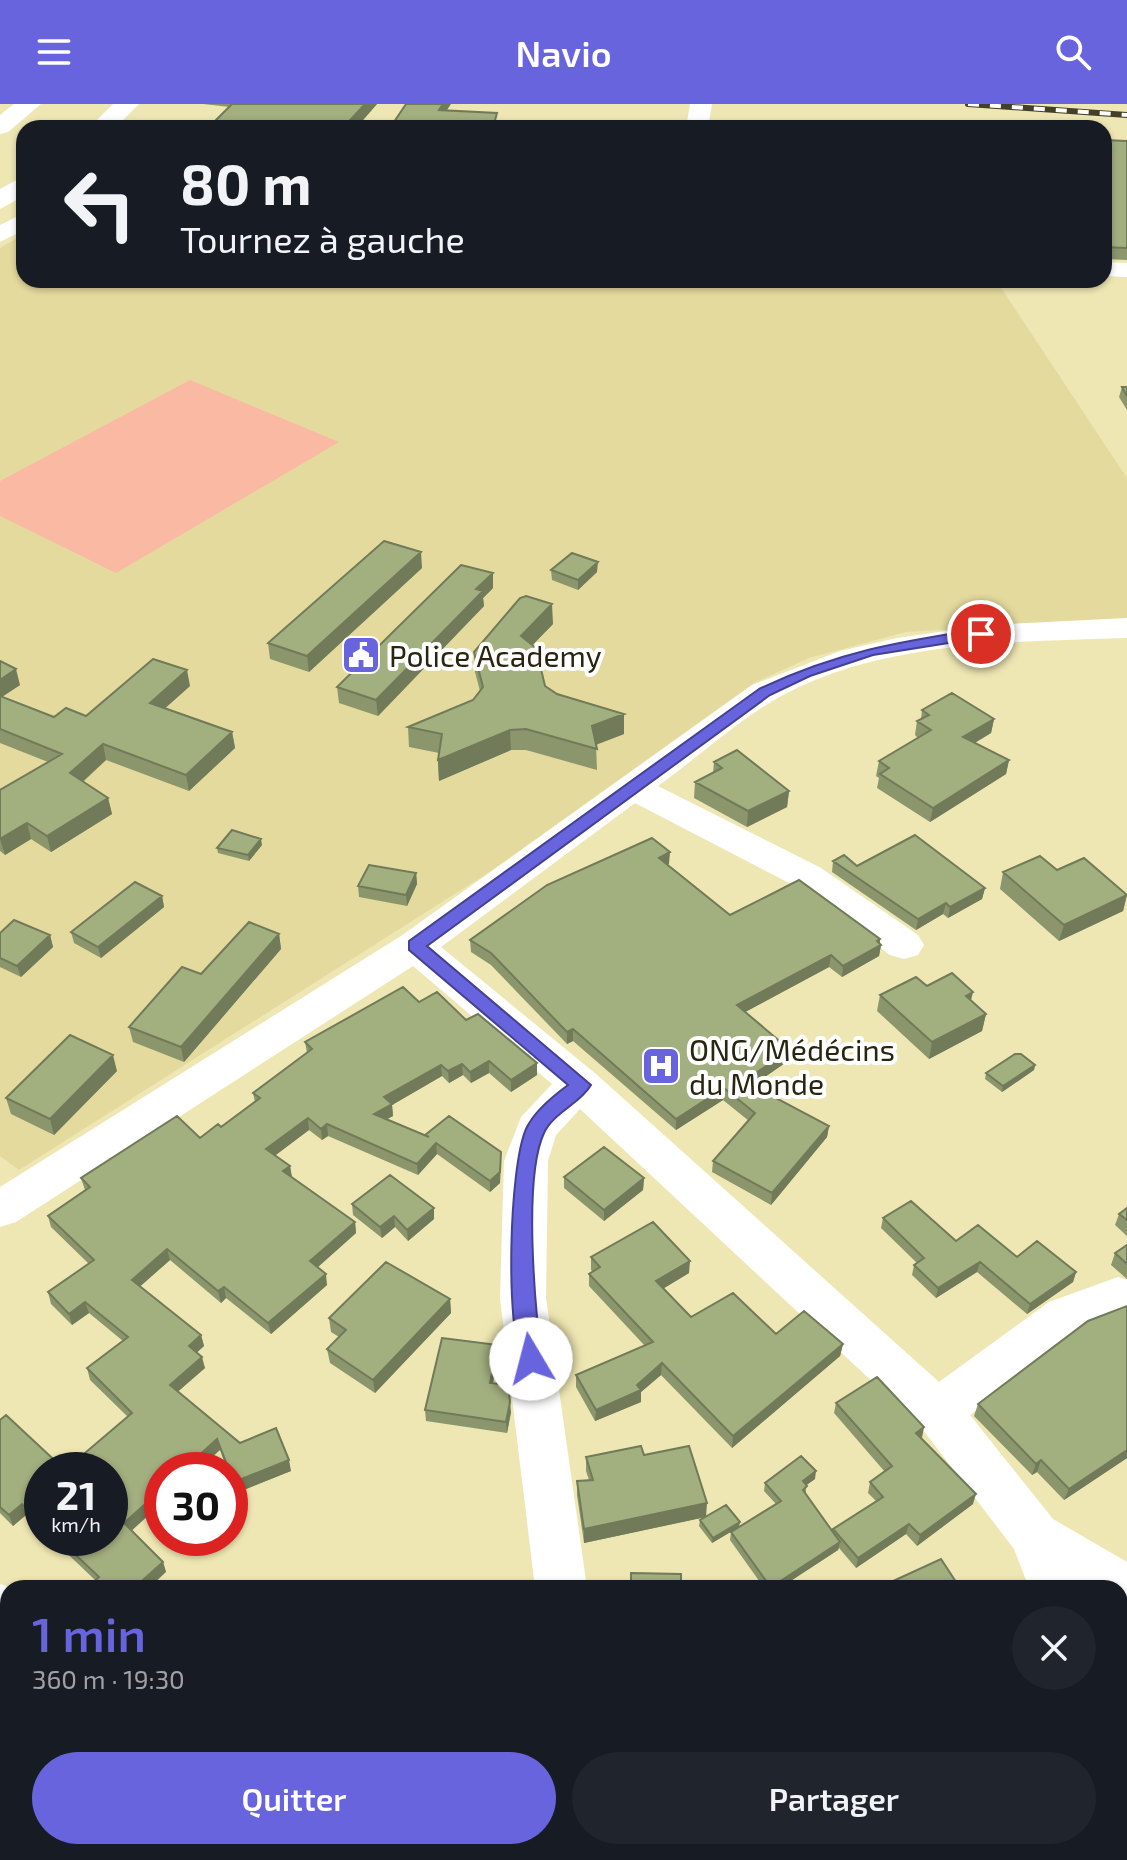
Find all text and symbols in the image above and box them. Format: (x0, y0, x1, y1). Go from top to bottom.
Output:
icon: menu (32, 30, 76, 74)
icon: search (1051, 30, 1095, 74)
text: Navio (515, 31, 612, 74)
text: 80 m (180, 149, 312, 216)
icon: left (48, 152, 152, 256)
text: Tournez à gauche (180, 217, 465, 260)
pin (947, 600, 1015, 668)
icon: arrive (959, 612, 1003, 656)
public building icon: Police Academy (340, 634, 382, 676)
place label: Police Academy (389, 637, 602, 673)
place label: ONG/Médécins du Monde (689, 1031, 895, 1101)
hospital icon: ONG/Médécins du Monde (640, 1045, 682, 1087)
position arrow (489, 1317, 573, 1401)
speed limit sign: 30 (144, 1452, 248, 1556)
text: 21 (56, 1470, 96, 1518)
text: km/h (51, 1512, 101, 1536)
text: 1 min (32, 1604, 146, 1662)
button: close (1012, 1606, 1096, 1690)
text: 360 m · 19:30 (32, 1663, 185, 1694)
button: Quitter (32, 1752, 556, 1844)
button: Partager (572, 1752, 1096, 1844)

